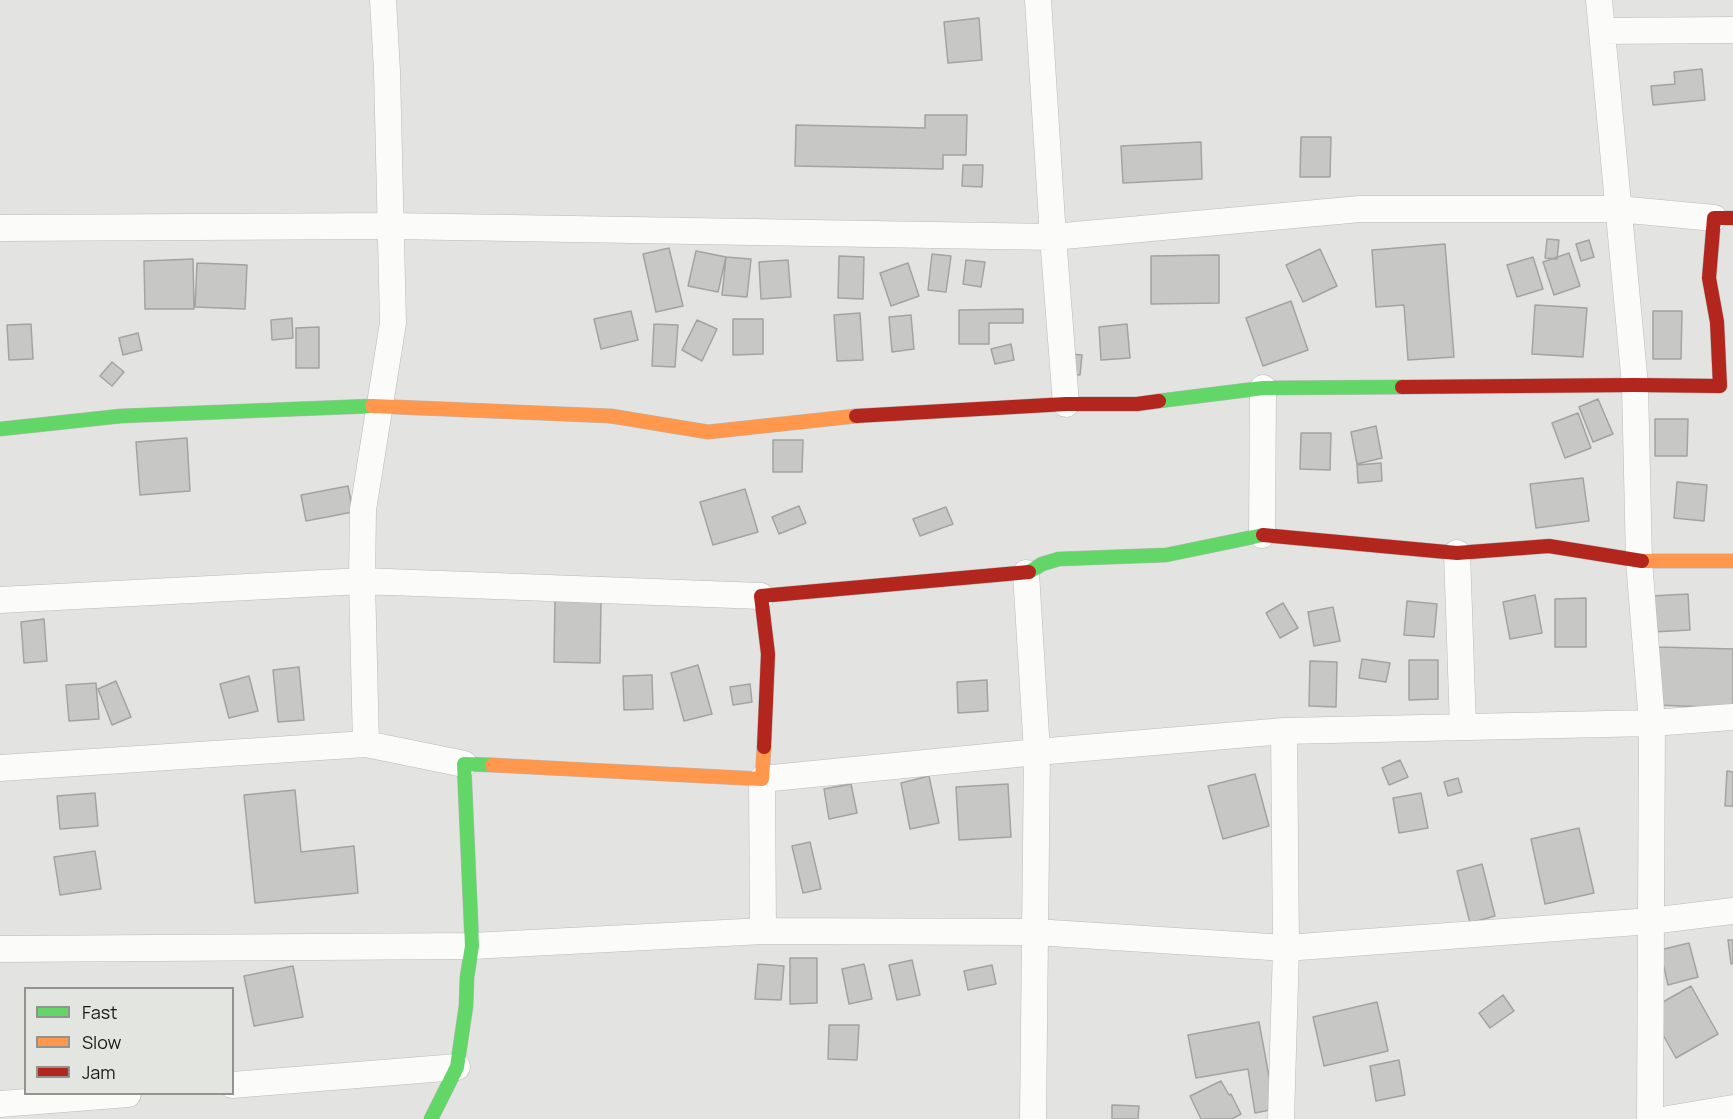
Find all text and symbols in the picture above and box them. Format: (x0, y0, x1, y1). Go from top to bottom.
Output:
legend (24, 987, 234, 1095)
text: Fast (82, 1000, 117, 1024)
text: Slow (82, 1030, 121, 1054)
text: Jam (82, 1060, 116, 1084)

